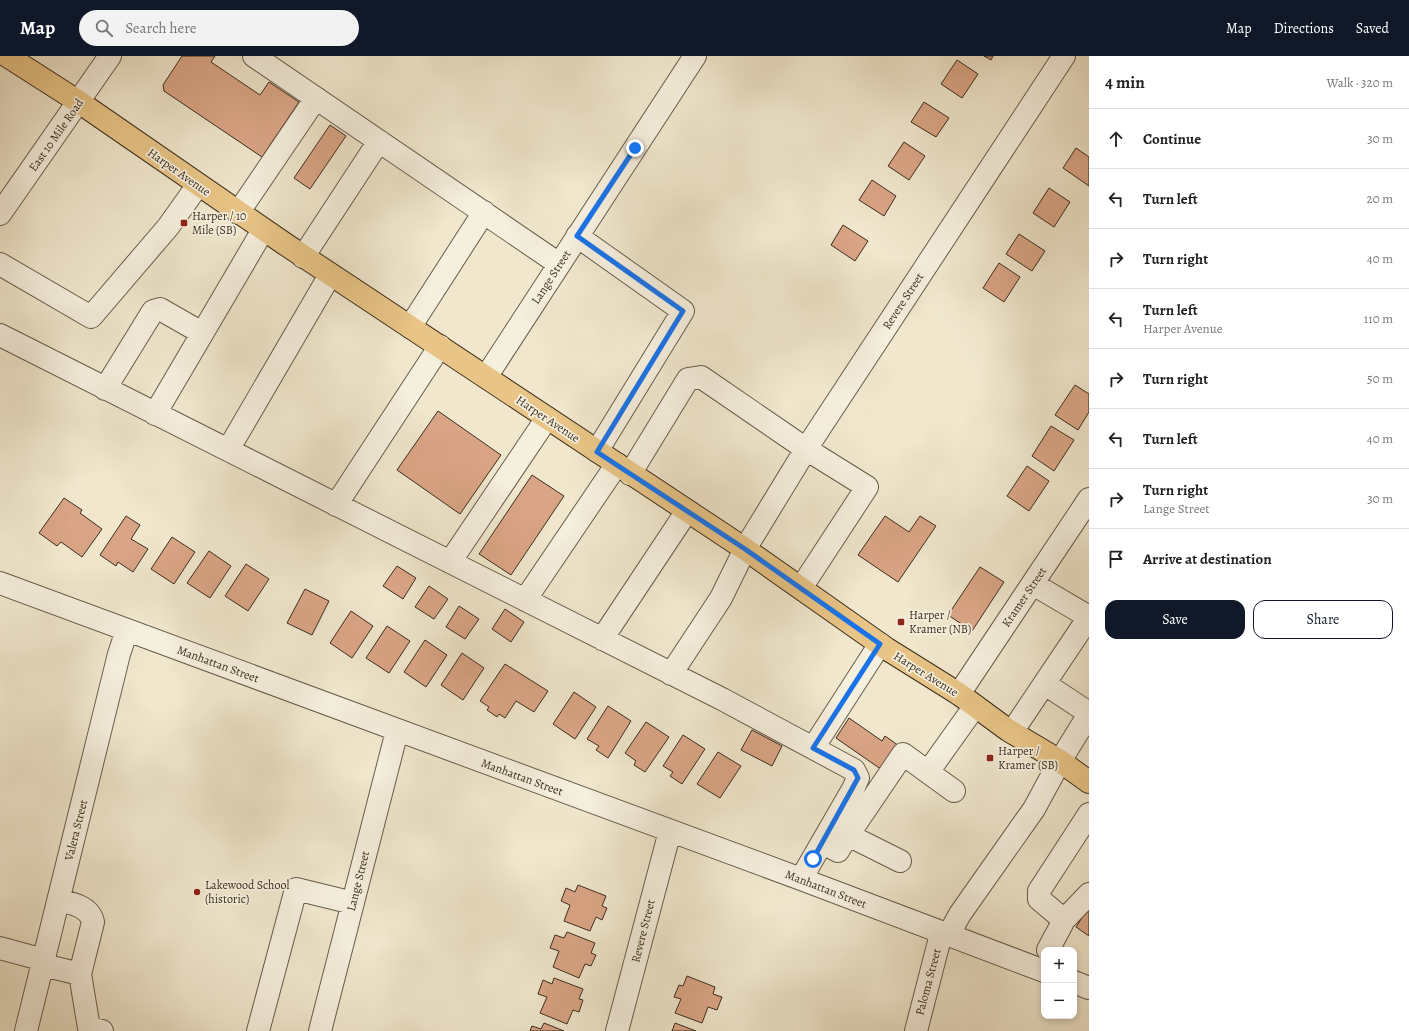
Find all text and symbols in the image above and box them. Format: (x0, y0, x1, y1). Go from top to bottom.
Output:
search box (79, 10, 359, 46)
text: Map (20, 15, 55, 41)
icon: search (93, 17, 115, 39)
text: Search here (125, 18, 197, 38)
text: Map (1226, 19, 1252, 38)
text: Directions (1274, 19, 1334, 38)
text: Saved (1356, 19, 1389, 38)
text: 4 min (1105, 71, 1145, 94)
text: Walk · 320 m (1327, 74, 1393, 91)
street label: East 10 Mile Road (25, 95, 87, 175)
icon: ahead (1105, 128, 1127, 150)
text: Continue (1143, 129, 1201, 149)
text: 30 m (1367, 130, 1393, 147)
route end (626, 139, 644, 157)
street label: Harper Avenue (144, 144, 214, 200)
icon: left (1105, 188, 1127, 210)
text: Turn left (1143, 189, 1198, 209)
text: 20 m (1367, 190, 1393, 207)
place label: Harper / 10 Mile (SB) (192, 208, 247, 238)
marker: Harper / 10 Mile (SB) (179, 218, 189, 228)
street label: Lange Street (528, 247, 574, 307)
icon: right (1105, 248, 1127, 270)
text: Turn right (1143, 249, 1208, 269)
text: 40 m (1367, 250, 1393, 267)
street label: Revere Street (879, 270, 927, 332)
text: Turn left (1143, 300, 1198, 320)
icon: left (1105, 308, 1127, 330)
text: 110 m (1364, 310, 1393, 327)
text: Harper Avenue (1143, 320, 1223, 337)
icon: right (1105, 368, 1127, 390)
text: Turn right (1143, 369, 1208, 389)
text: 50 m (1367, 370, 1393, 387)
street label: Harper Avenue (513, 392, 583, 446)
icon: left (1105, 428, 1127, 450)
text: Turn left (1143, 429, 1198, 449)
text: 40 m (1367, 430, 1393, 447)
text: Turn right (1143, 480, 1208, 500)
icon: right (1105, 488, 1127, 510)
text: 30 m (1367, 490, 1393, 507)
text: Lange Street (1143, 500, 1210, 517)
icon: arrive (1105, 548, 1127, 570)
text: Arrive at destination (1143, 549, 1272, 569)
street label: Kramer Street (998, 564, 1050, 630)
button: Save (1105, 600, 1245, 639)
button: Share (1253, 600, 1393, 639)
place label: Harper / Kramer (NB) (909, 607, 971, 637)
marker: Harper / Kramer (NB) (896, 617, 906, 627)
street label: Manhattan Street (175, 642, 261, 686)
street label: Harper Avenue (891, 648, 961, 700)
place label: Harper / Kramer (SB) (998, 743, 1058, 773)
marker: Harper / Kramer (SB) (985, 753, 995, 763)
street label: Manhattan Street (479, 755, 565, 799)
street label: Valera Street (60, 798, 91, 863)
street label: Lange Street (343, 849, 373, 913)
route start (804, 850, 822, 868)
street label: Manhattan Street (783, 866, 869, 912)
place label: Lakewood School (historic) (205, 877, 289, 907)
marker: Lakewood School (historic) (192, 887, 202, 897)
street label: Revere Street (627, 898, 659, 964)
street label: Paloma Street (911, 947, 945, 1017)
map controls (1041, 947, 1077, 1019)
button: + (1041, 947, 1077, 983)
button: − (1041, 983, 1077, 1019)

